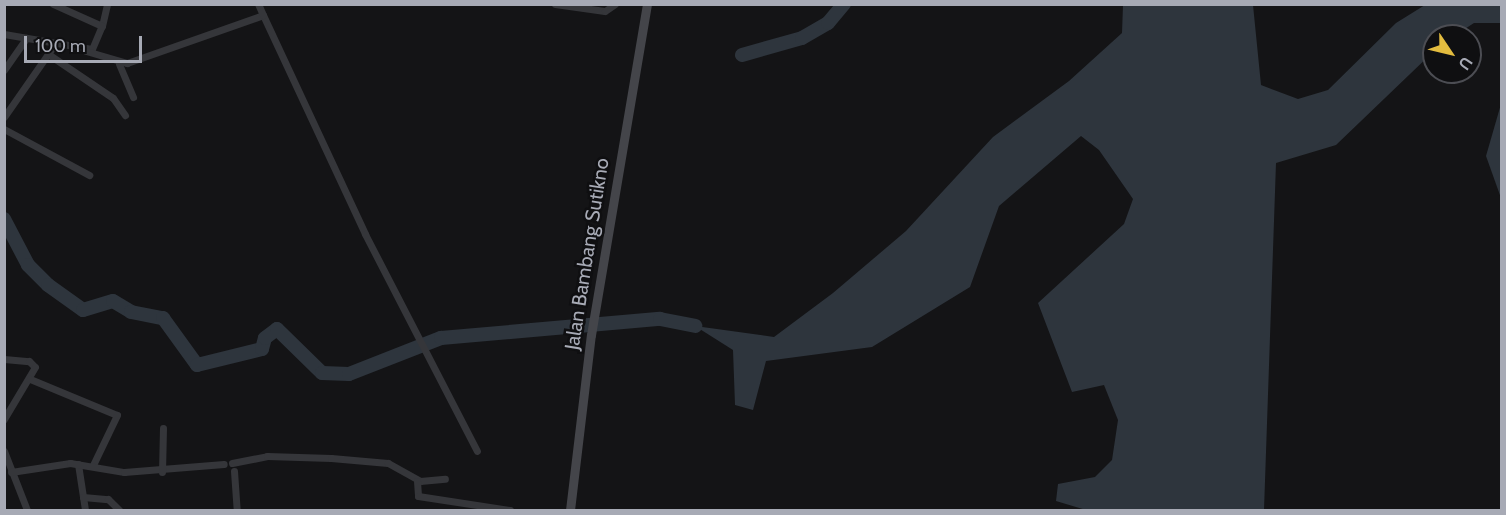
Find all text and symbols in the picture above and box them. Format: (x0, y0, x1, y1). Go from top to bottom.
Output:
scale bar (27, 24, 146, 62)
north arrow (1422, 24, 1482, 84)
text: 100 m (35, 35, 86, 57)
text: U (1454, 53, 1477, 74)
street label: Jalan Bambang Sutikno (560, 156, 614, 352)

